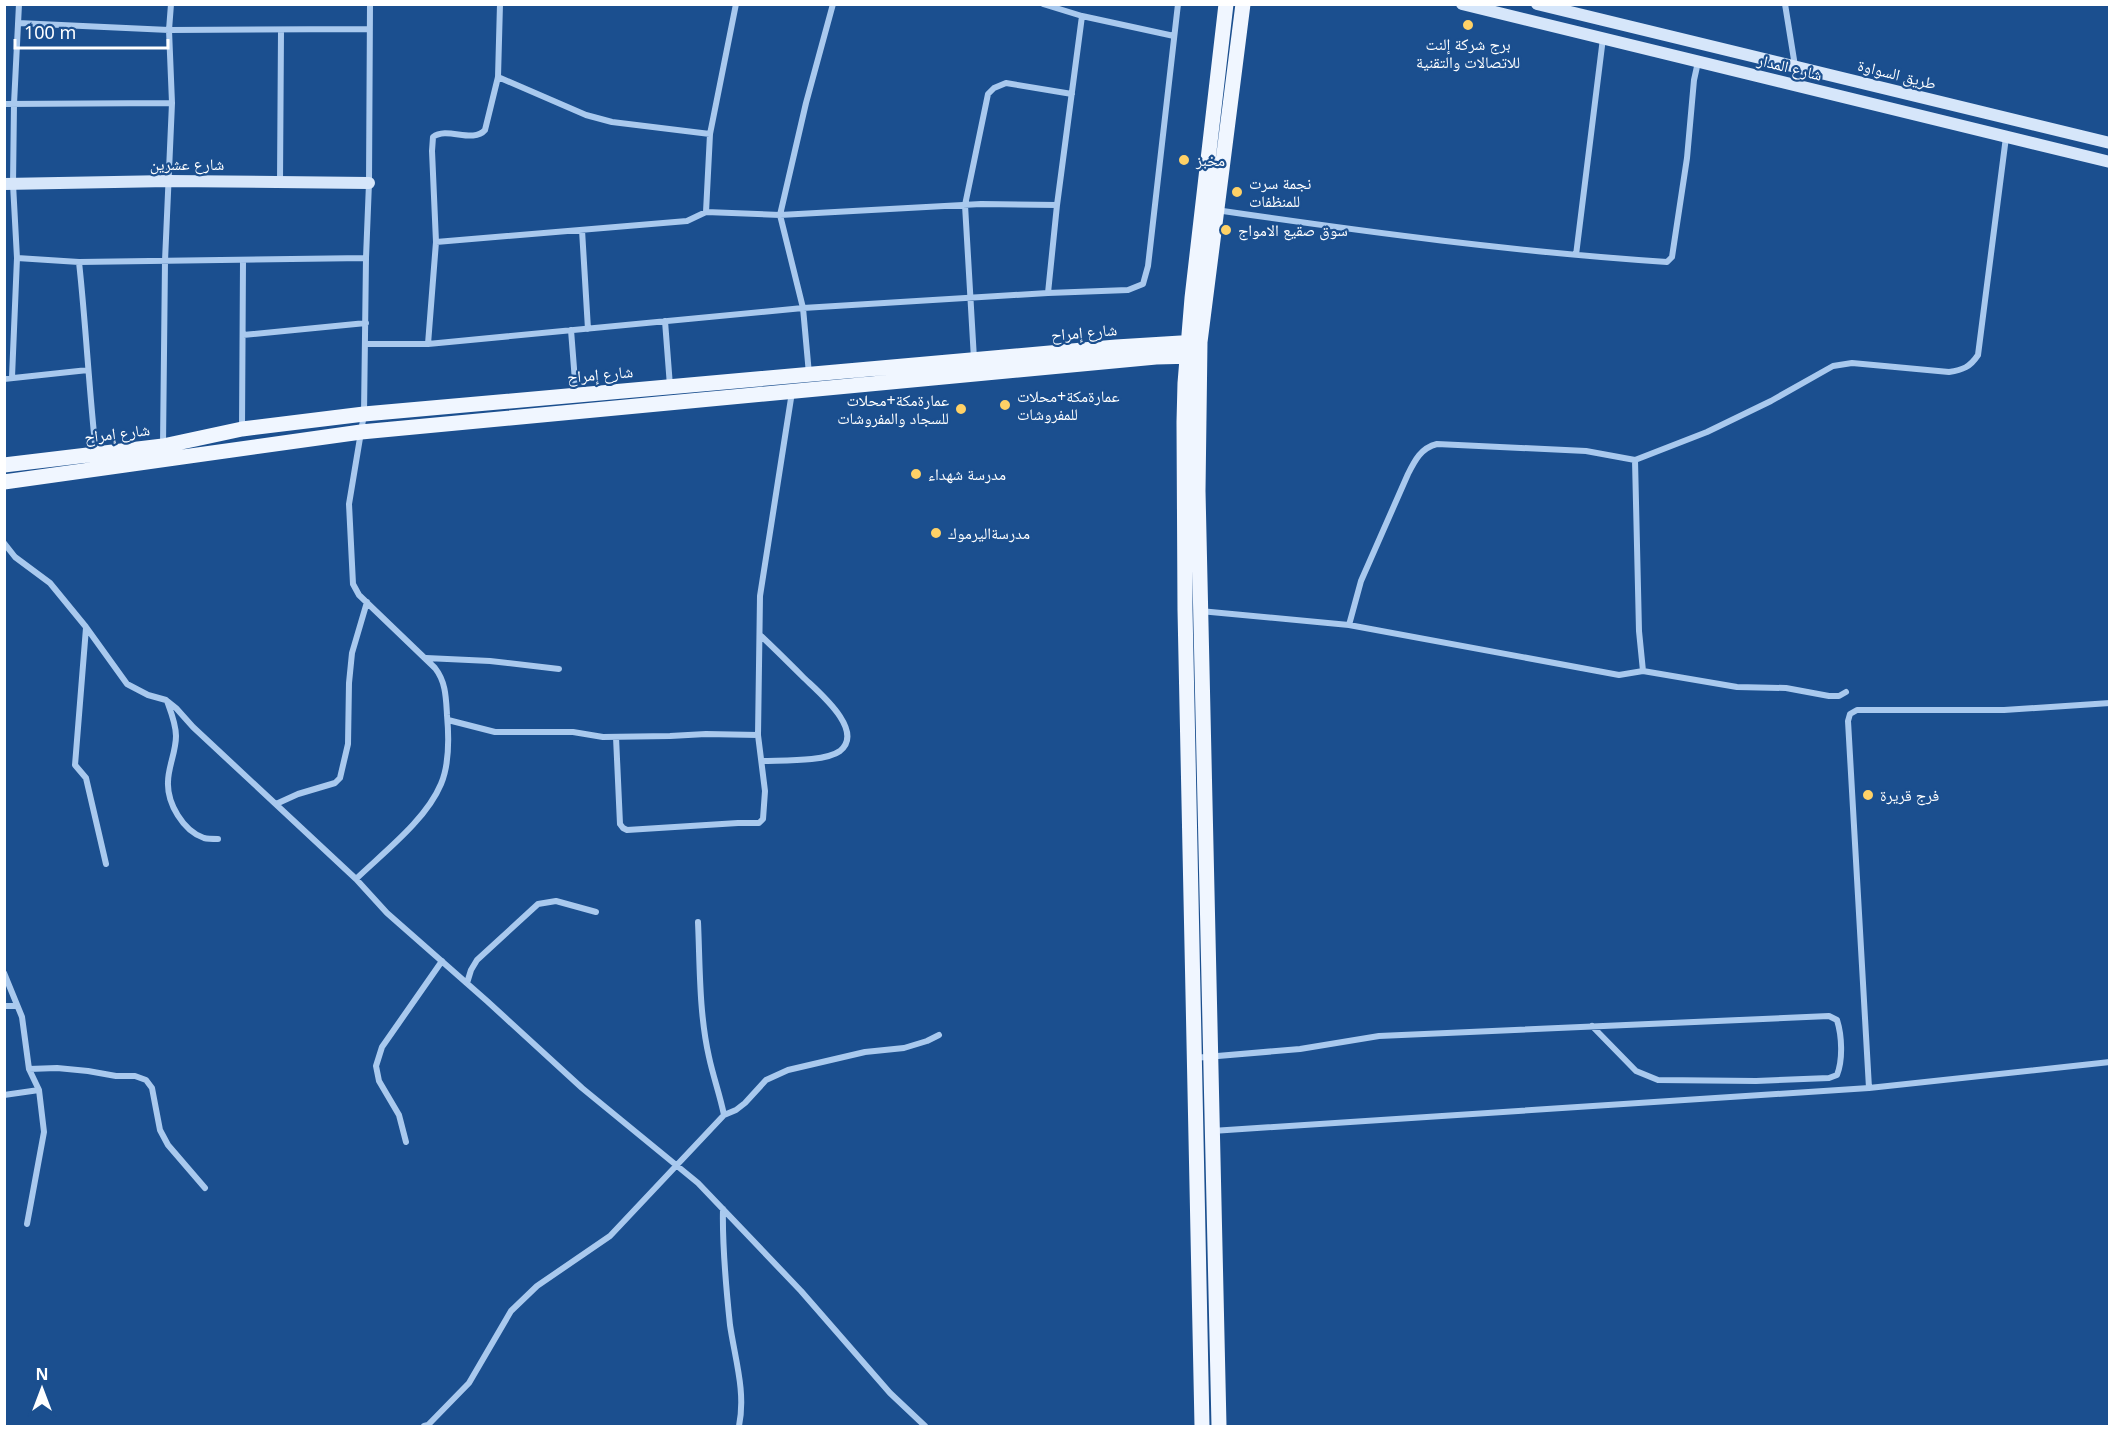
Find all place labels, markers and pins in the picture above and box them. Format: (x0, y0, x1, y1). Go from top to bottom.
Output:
marker: برج شركة إلنت للاتصالات والتقنية (1461, 18, 1475, 32)
place label: برج شركة إلنت للاتصالات والتقنية (1416, 33, 1520, 73)
place label: مخبز (1195, 149, 1225, 171)
marker: مخبز (1177, 153, 1191, 167)
place label: نجمة سرت للمنظفات (1249, 172, 1311, 212)
marker: نجمة سرت للمنظفات (1230, 185, 1244, 199)
place label: سوق صقيع الامواج (1238, 219, 1348, 241)
marker: سوق صقيع الامواج (1219, 223, 1233, 237)
place label: عمارةمكة+محلات للمفروشات (1017, 385, 1120, 425)
place label: عمارةمكة+محلات للسجاد والمفروشات (837, 389, 949, 429)
marker: عمارةمكة+محلات للمفروشات (998, 398, 1012, 412)
marker: عمارةمكة+محلات للسجاد والمفروشات (954, 402, 968, 416)
place label: مدرسة شهداء (928, 463, 1006, 485)
marker: مدرسة شهداء (909, 467, 923, 481)
place label: مدرسةاليرموك (948, 522, 1030, 544)
marker: مدرسةاليرموك (929, 526, 943, 540)
place label: فرج قريرة (1880, 784, 1939, 806)
marker: فرج قريرة (1861, 788, 1875, 802)

